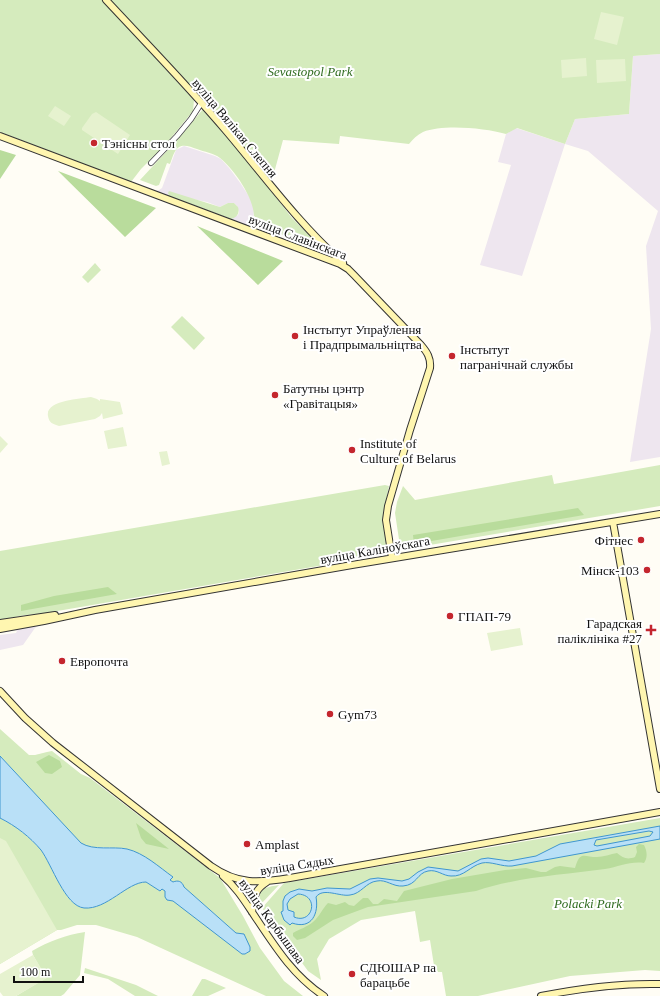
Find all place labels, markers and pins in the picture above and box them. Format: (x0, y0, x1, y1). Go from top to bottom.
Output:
place label: Тэнісны стол (102, 136, 175, 151)
marker: Тэнісны стол (89, 138, 99, 148)
place label: Інстытут Упраўлення і Прадпрымальніцтва (303, 322, 422, 352)
marker: Інстытут Упраўлення і Прадпрымальніцтва (290, 331, 300, 341)
place label: Інстытут пагранічнай службы (460, 342, 573, 372)
marker: Інстытут пагранічнай службы (447, 351, 457, 361)
place label: Батутны цэнтр «Гравітацыя» (283, 381, 364, 411)
marker: Батутны цэнтр «Гравітацыя» (270, 390, 280, 400)
place label: Institute of Culture of Belarus (360, 436, 456, 466)
marker: Institute of Culture of Belarus (347, 445, 357, 455)
place label: Фітнес (595, 533, 633, 548)
marker: Фітнес (636, 535, 646, 545)
place label: Мінск-103 (581, 563, 639, 578)
marker: Мінск-103 (642, 565, 652, 575)
place label: ГПАП-79 (458, 609, 511, 624)
marker: ГПАП-79 (445, 611, 455, 621)
place label: Гарадская паліклініка #27 (557, 616, 642, 646)
marker: Гарадская паліклініка #27 (645, 624, 657, 636)
place label: Европочта (70, 654, 129, 669)
marker: Европочта (57, 656, 67, 666)
place label: Gym73 (338, 707, 377, 722)
marker: Gym73 (325, 709, 335, 719)
place label: Amplast (255, 837, 299, 852)
marker: Amplast (242, 839, 252, 849)
place label: СДЮШАР па барацьбе (360, 960, 436, 990)
marker: СДЮШАР па барацьбе (347, 969, 357, 979)

